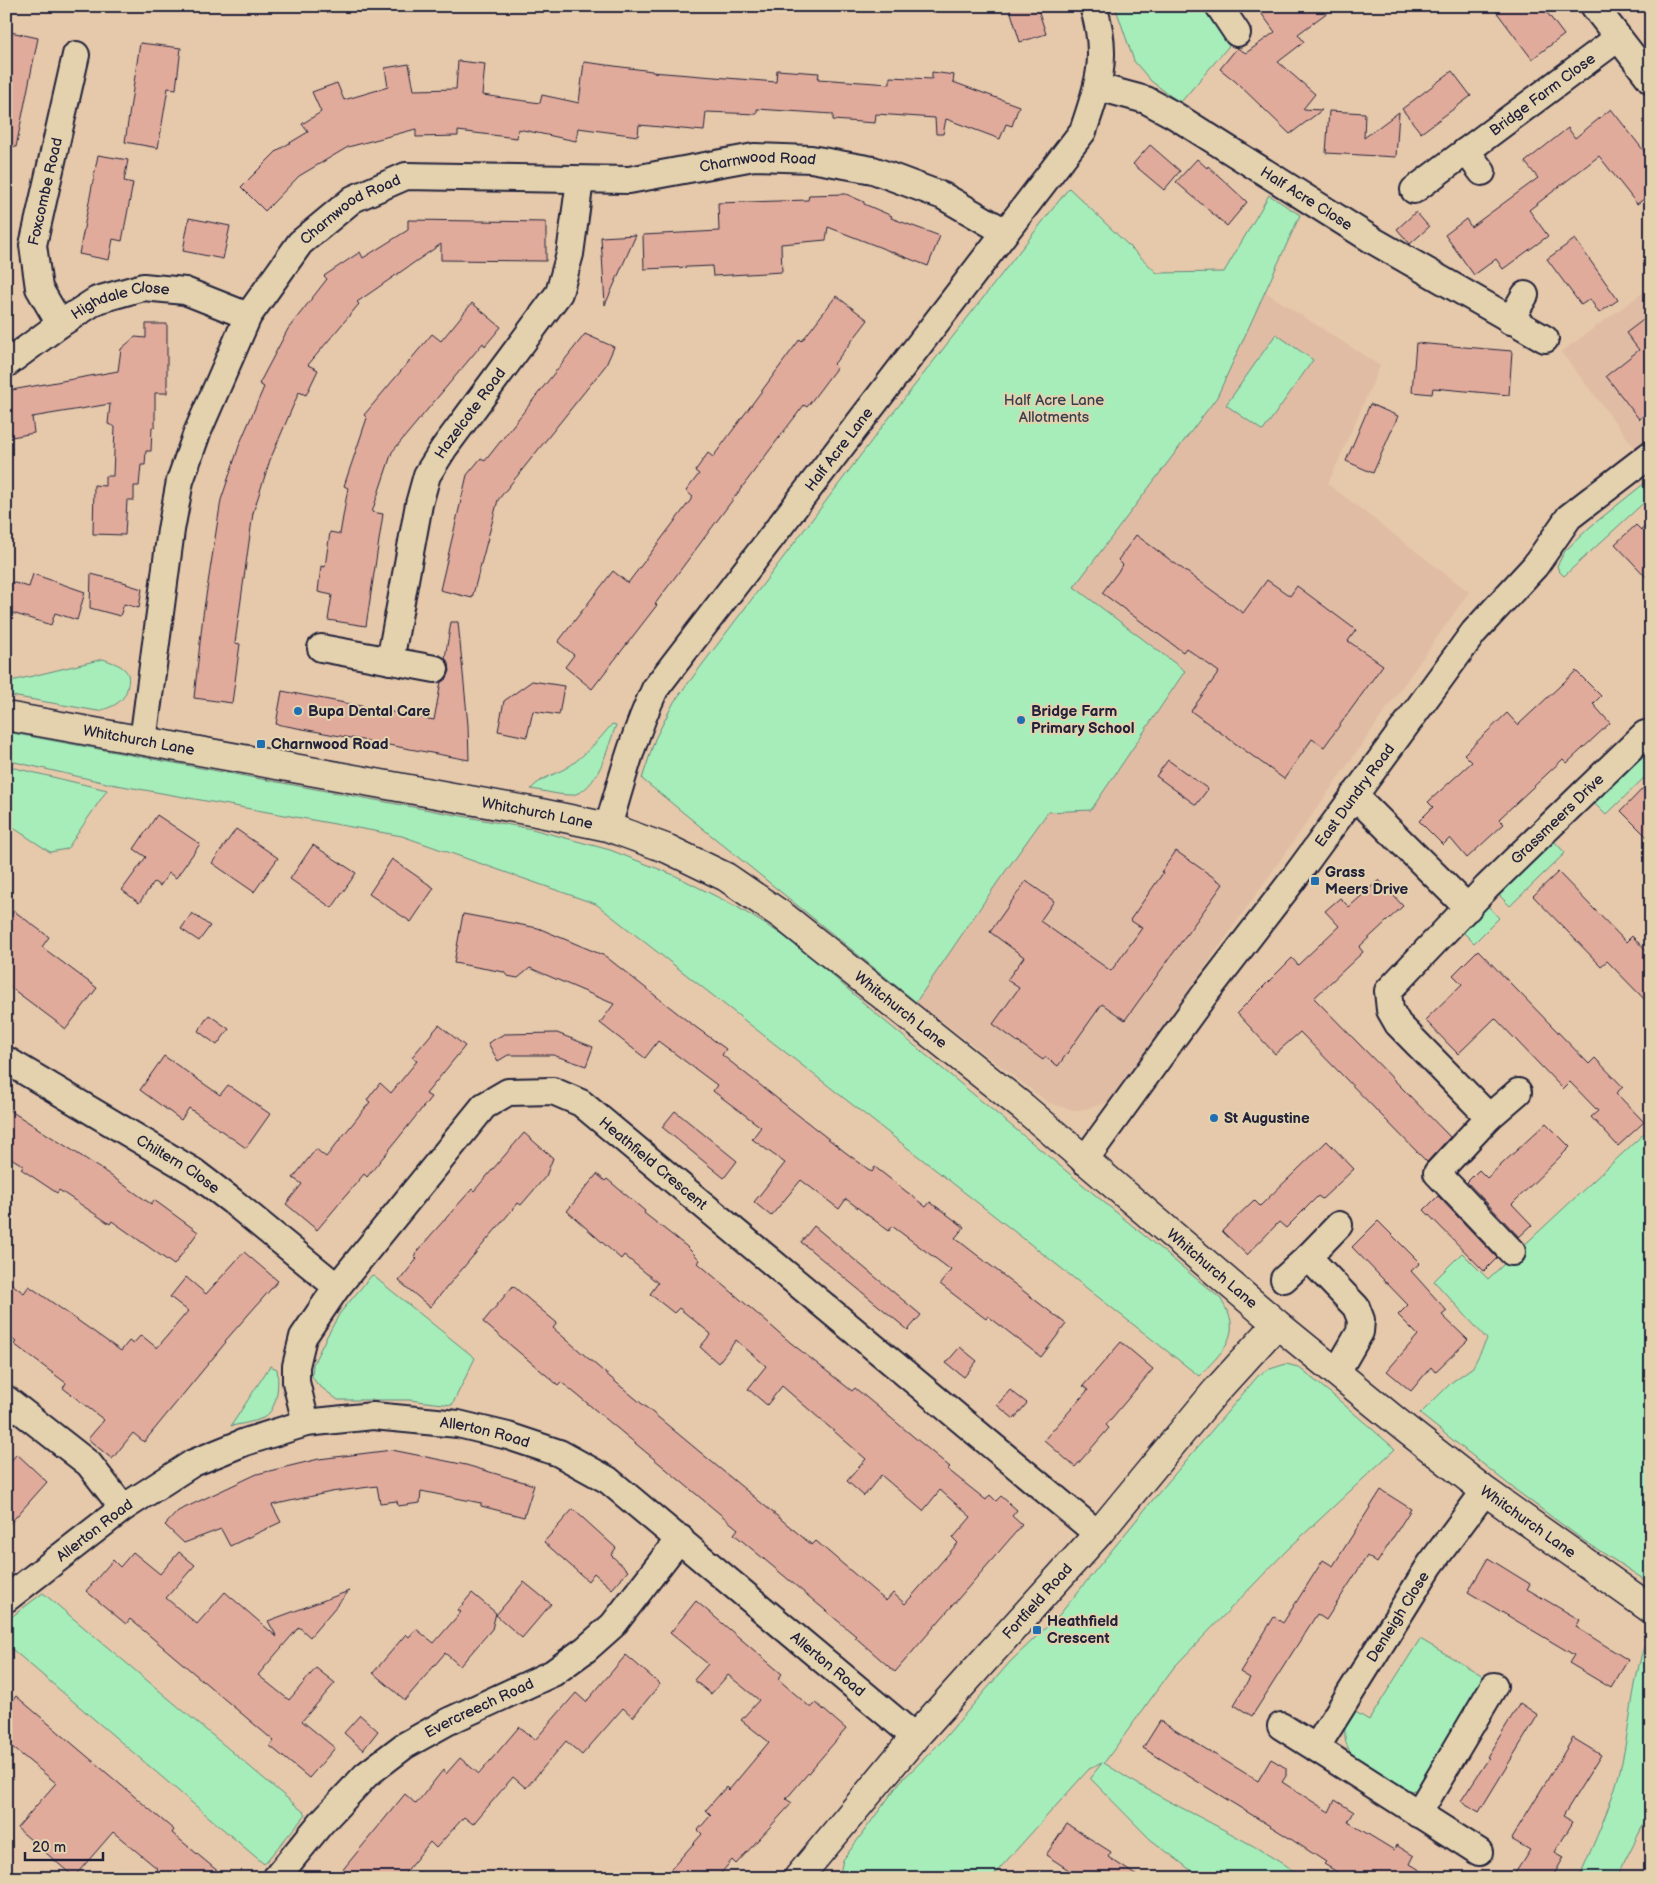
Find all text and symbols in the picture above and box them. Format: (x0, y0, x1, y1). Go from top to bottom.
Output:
street label: Bridge Farm Close (1486, 49, 1599, 140)
street label: Foxcombe Road (24, 136, 67, 247)
street label: Charnwood Road (698, 147, 818, 176)
street label: Half Acre Close (1257, 162, 1356, 235)
street label: Charnwood Road (296, 170, 403, 249)
street label: Highdale Close (67, 277, 171, 324)
street label: Hazelcote Road (430, 364, 510, 462)
park label: Half Acre Lane Allotments (1004, 391, 1104, 427)
street label: Half Acre Lane (801, 404, 877, 495)
place label: Bupa Dental Care (308, 702, 431, 721)
place label: Bridge Farm Primary School (1031, 702, 1135, 738)
marker: Bupa Dental Care (292, 705, 304, 717)
marker: Bridge Farm Primary School (1015, 714, 1027, 726)
street label: Whitchurch Lane (81, 721, 196, 760)
place label: Charnwood Road (271, 735, 389, 754)
marker: Charnwood Road (255, 738, 267, 750)
street label: East Dundry Road (1311, 740, 1399, 851)
street label: Grassmeers Drive (1507, 770, 1608, 868)
street label: Whitchurch Lane (480, 793, 595, 833)
place label: Grass Meers Drive (1325, 863, 1409, 899)
marker: Grass Meers Drive (1309, 875, 1321, 887)
street label: Whitchurch Lane (851, 967, 951, 1052)
place label: St Augustine (1224, 1109, 1310, 1128)
marker: St Augustine (1208, 1112, 1220, 1124)
street label: Heathfield Crescent (595, 1113, 712, 1214)
street label: Chiltern Close (133, 1130, 224, 1198)
street label: Whitchurch Lane (1163, 1225, 1261, 1313)
street label: Allerton Road (439, 1413, 532, 1452)
street label: Whitchurch Lane (1476, 1481, 1580, 1562)
street label: Allerton Road (52, 1495, 136, 1566)
street label: Fortfield Road (998, 1559, 1076, 1643)
street label: Denleigh Close (1362, 1568, 1433, 1666)
place label: Heathfield Crescent (1047, 1612, 1118, 1648)
marker: Heathfield Crescent (1031, 1624, 1043, 1636)
street label: Allerton Road (787, 1627, 869, 1701)
street label: Evercreech Road (421, 1674, 537, 1742)
scale bar (25, 1829, 102, 1861)
text: 20 m (32, 1838, 66, 1857)

